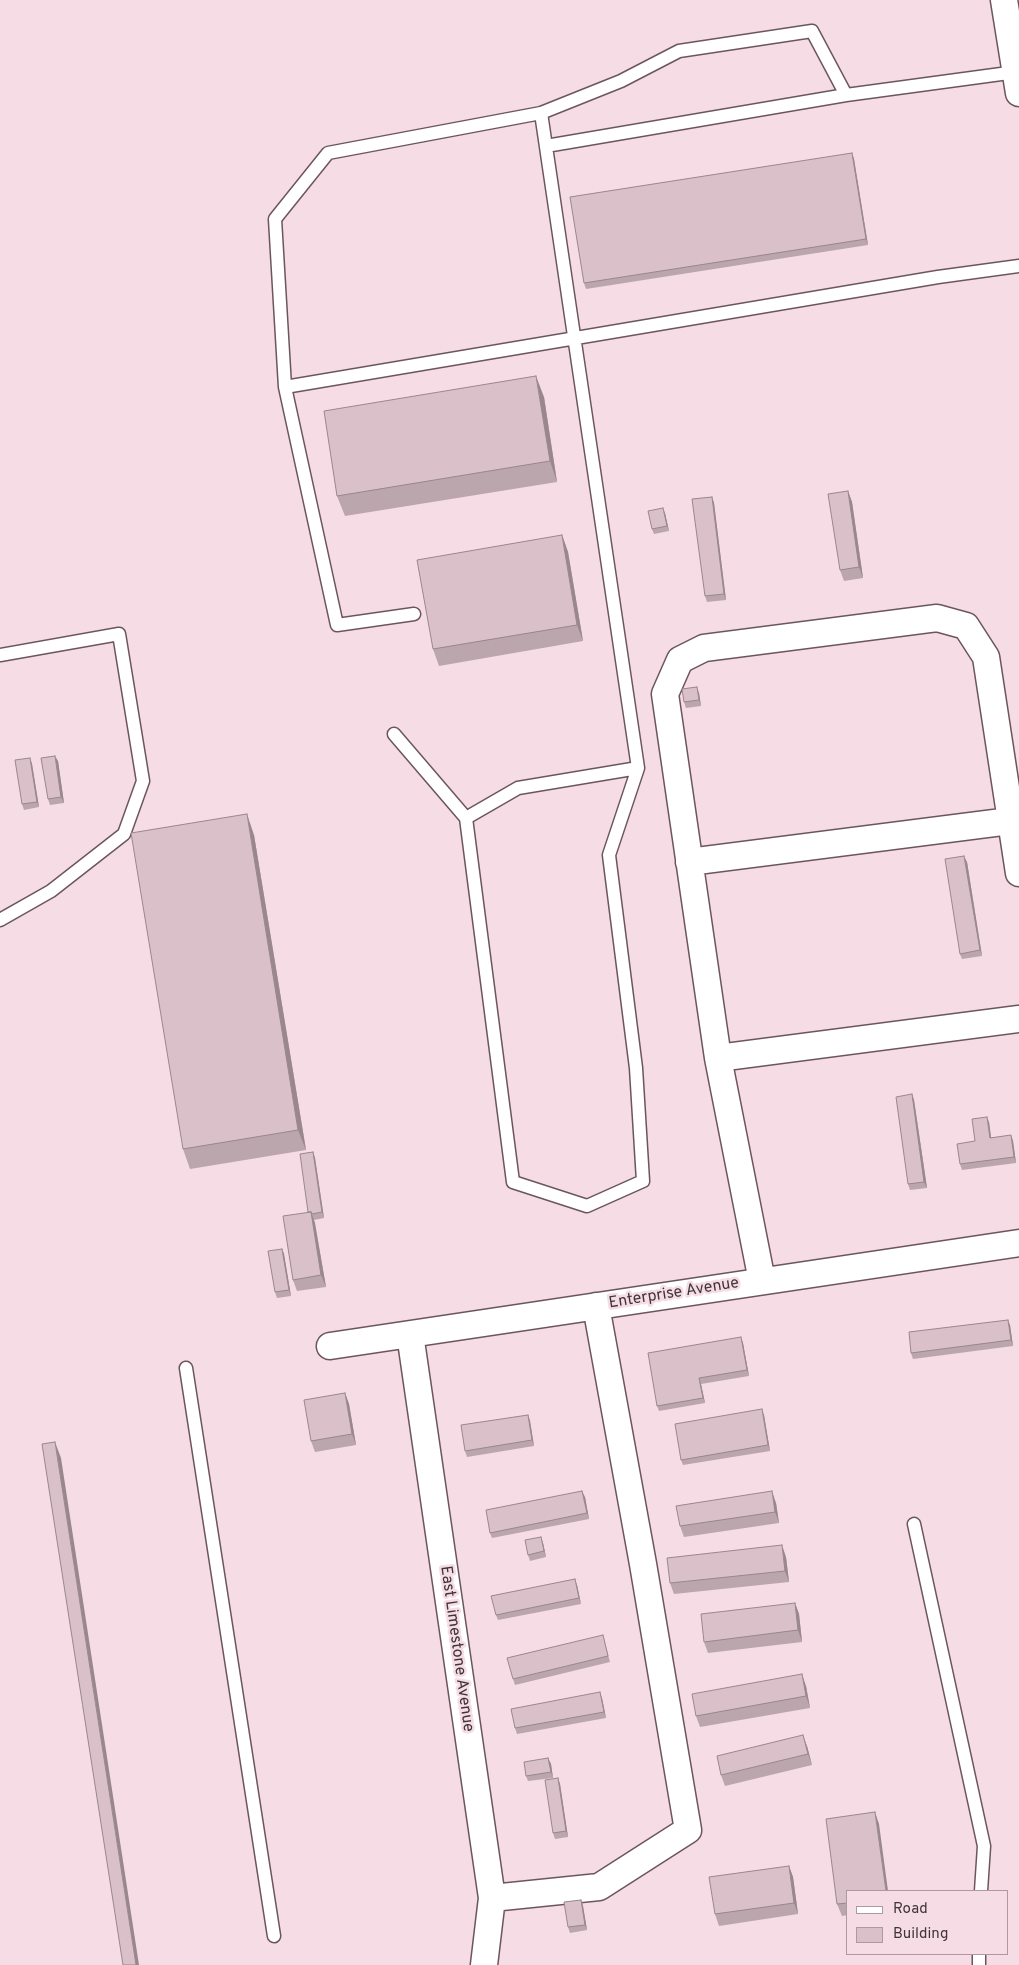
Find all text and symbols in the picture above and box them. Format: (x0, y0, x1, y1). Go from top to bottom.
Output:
street label: Enterprise Avenue (608, 1274, 740, 1314)
street label: East Limestone Avenue (435, 1565, 477, 1733)
legend (846, 1890, 1009, 1955)
text: Road (893, 1900, 928, 1919)
text: Building (893, 1925, 948, 1944)

